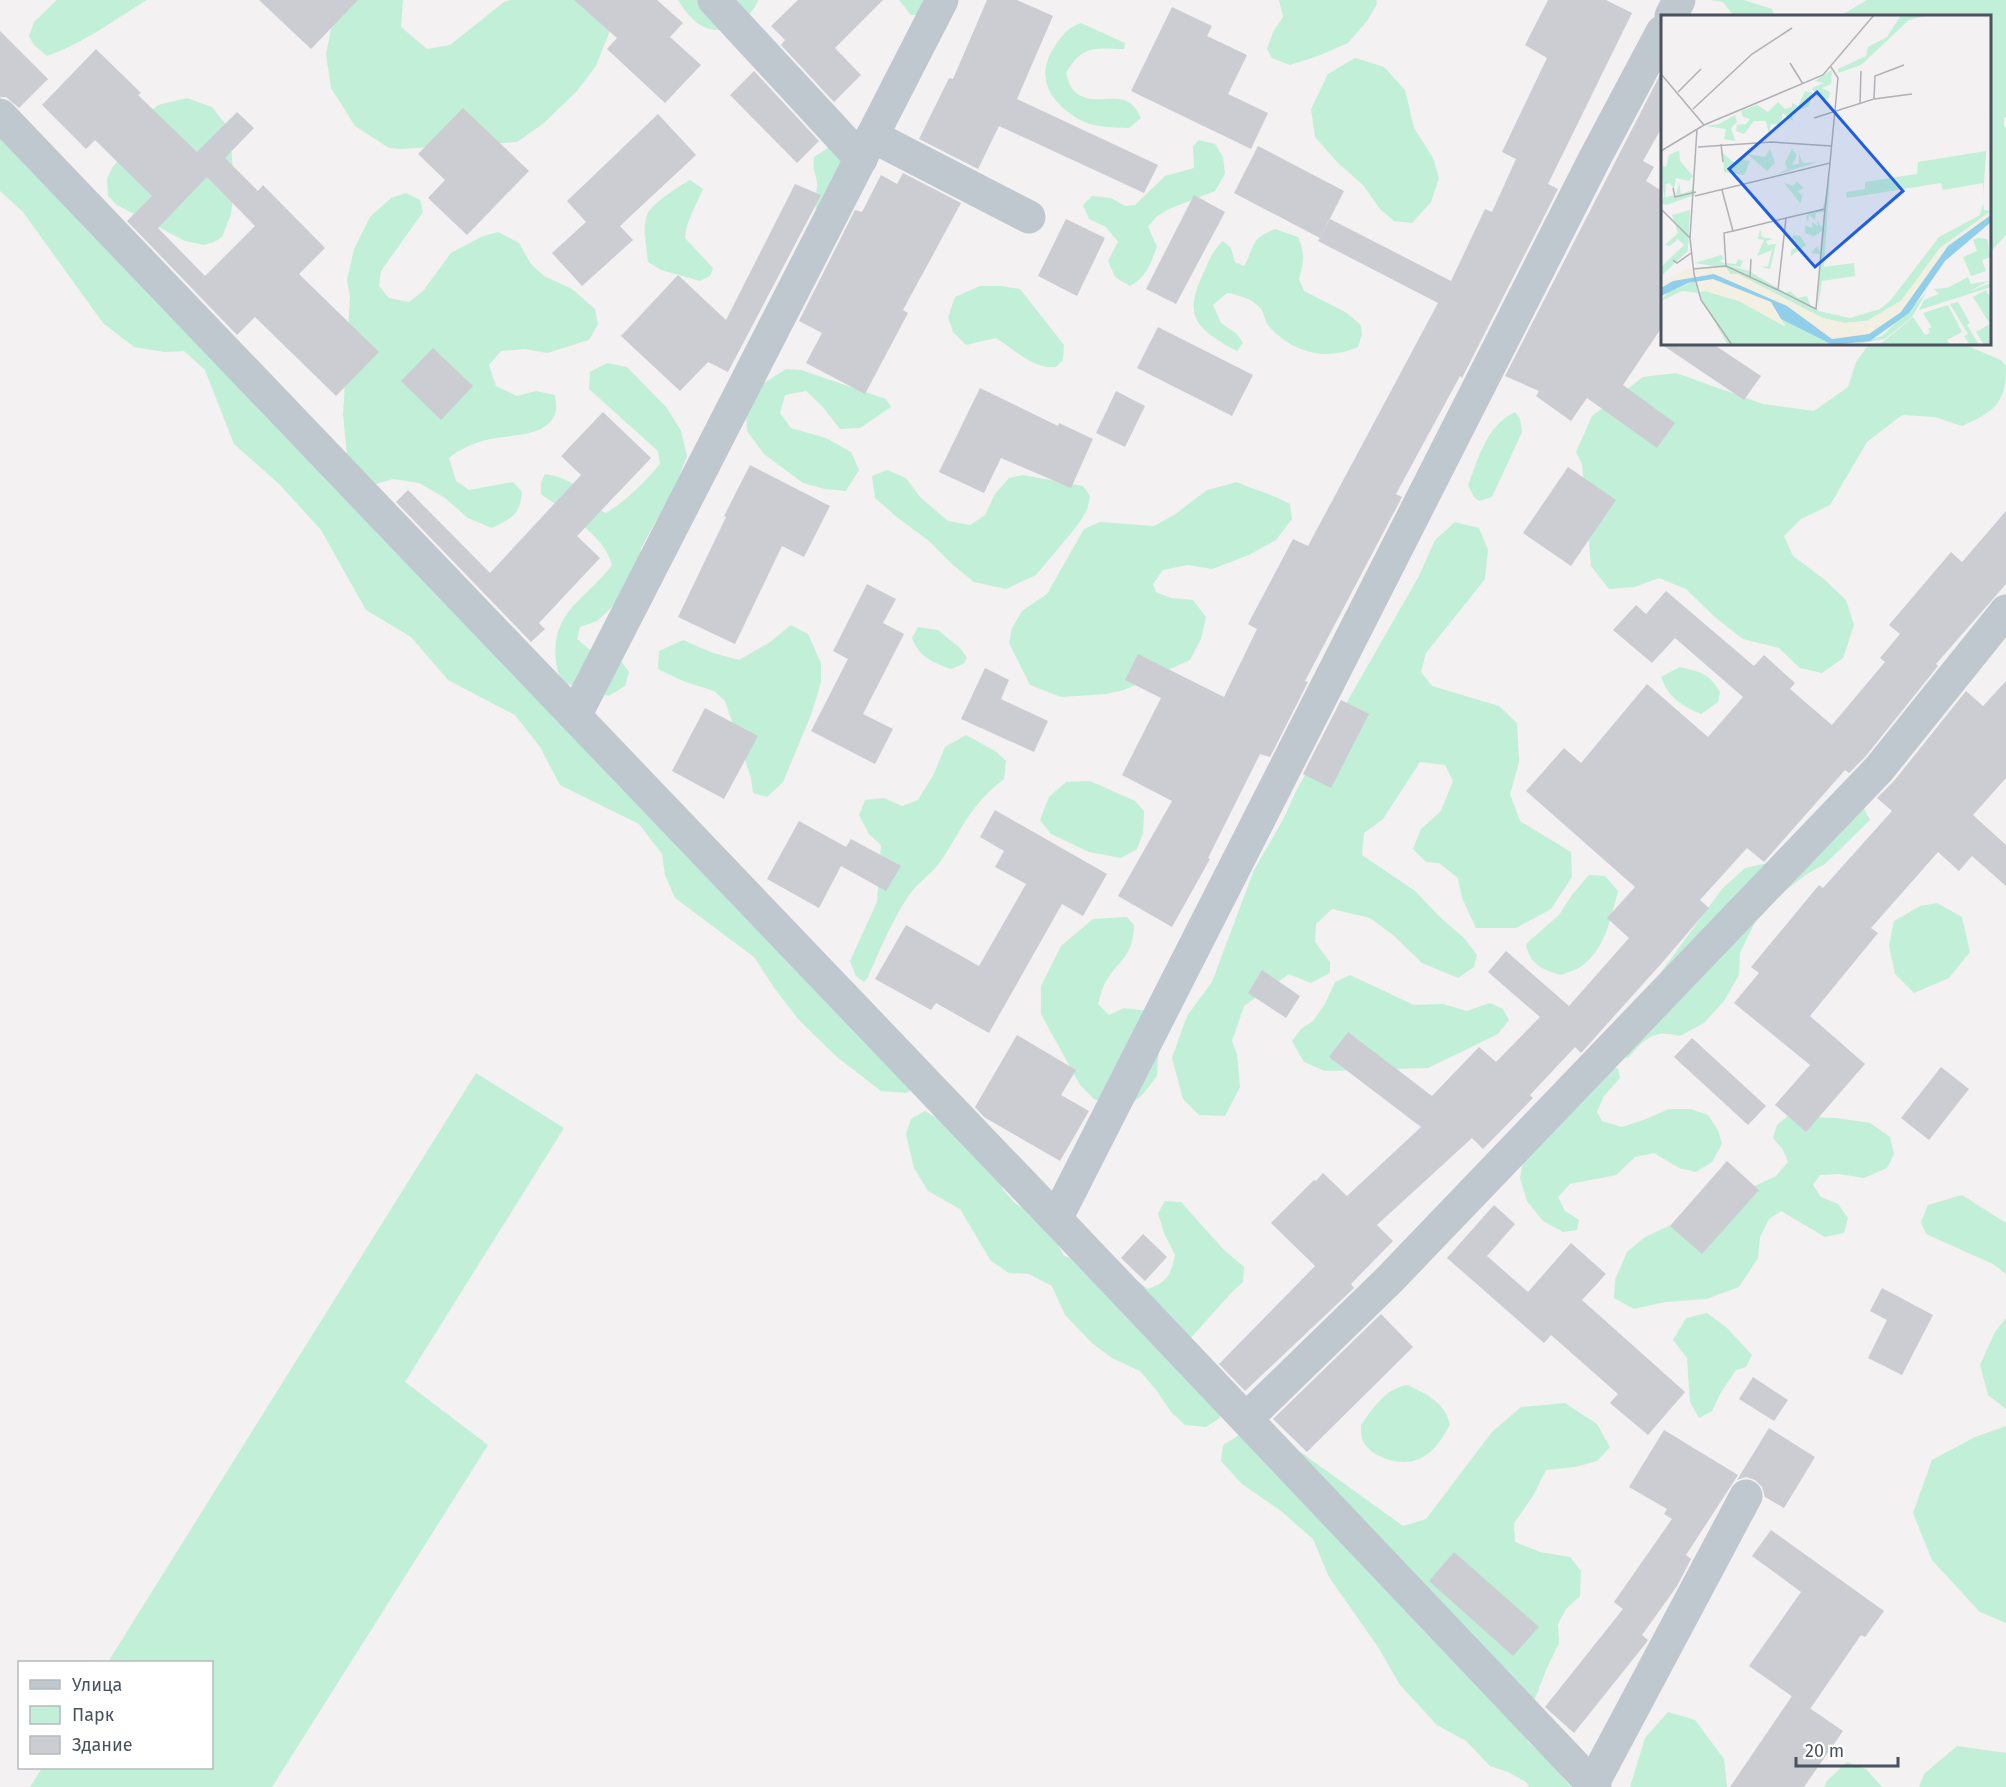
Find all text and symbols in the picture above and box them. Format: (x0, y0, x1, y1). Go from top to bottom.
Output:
inset map (1661, 15, 1991, 345)
legend (18, 1661, 213, 1769)
text: Улица (72, 1674, 122, 1696)
text: Парк (72, 1704, 115, 1726)
scale bar (1796, 1730, 1898, 1768)
text: Здание (72, 1734, 133, 1756)
text: 20 m (1805, 1740, 1844, 1762)

